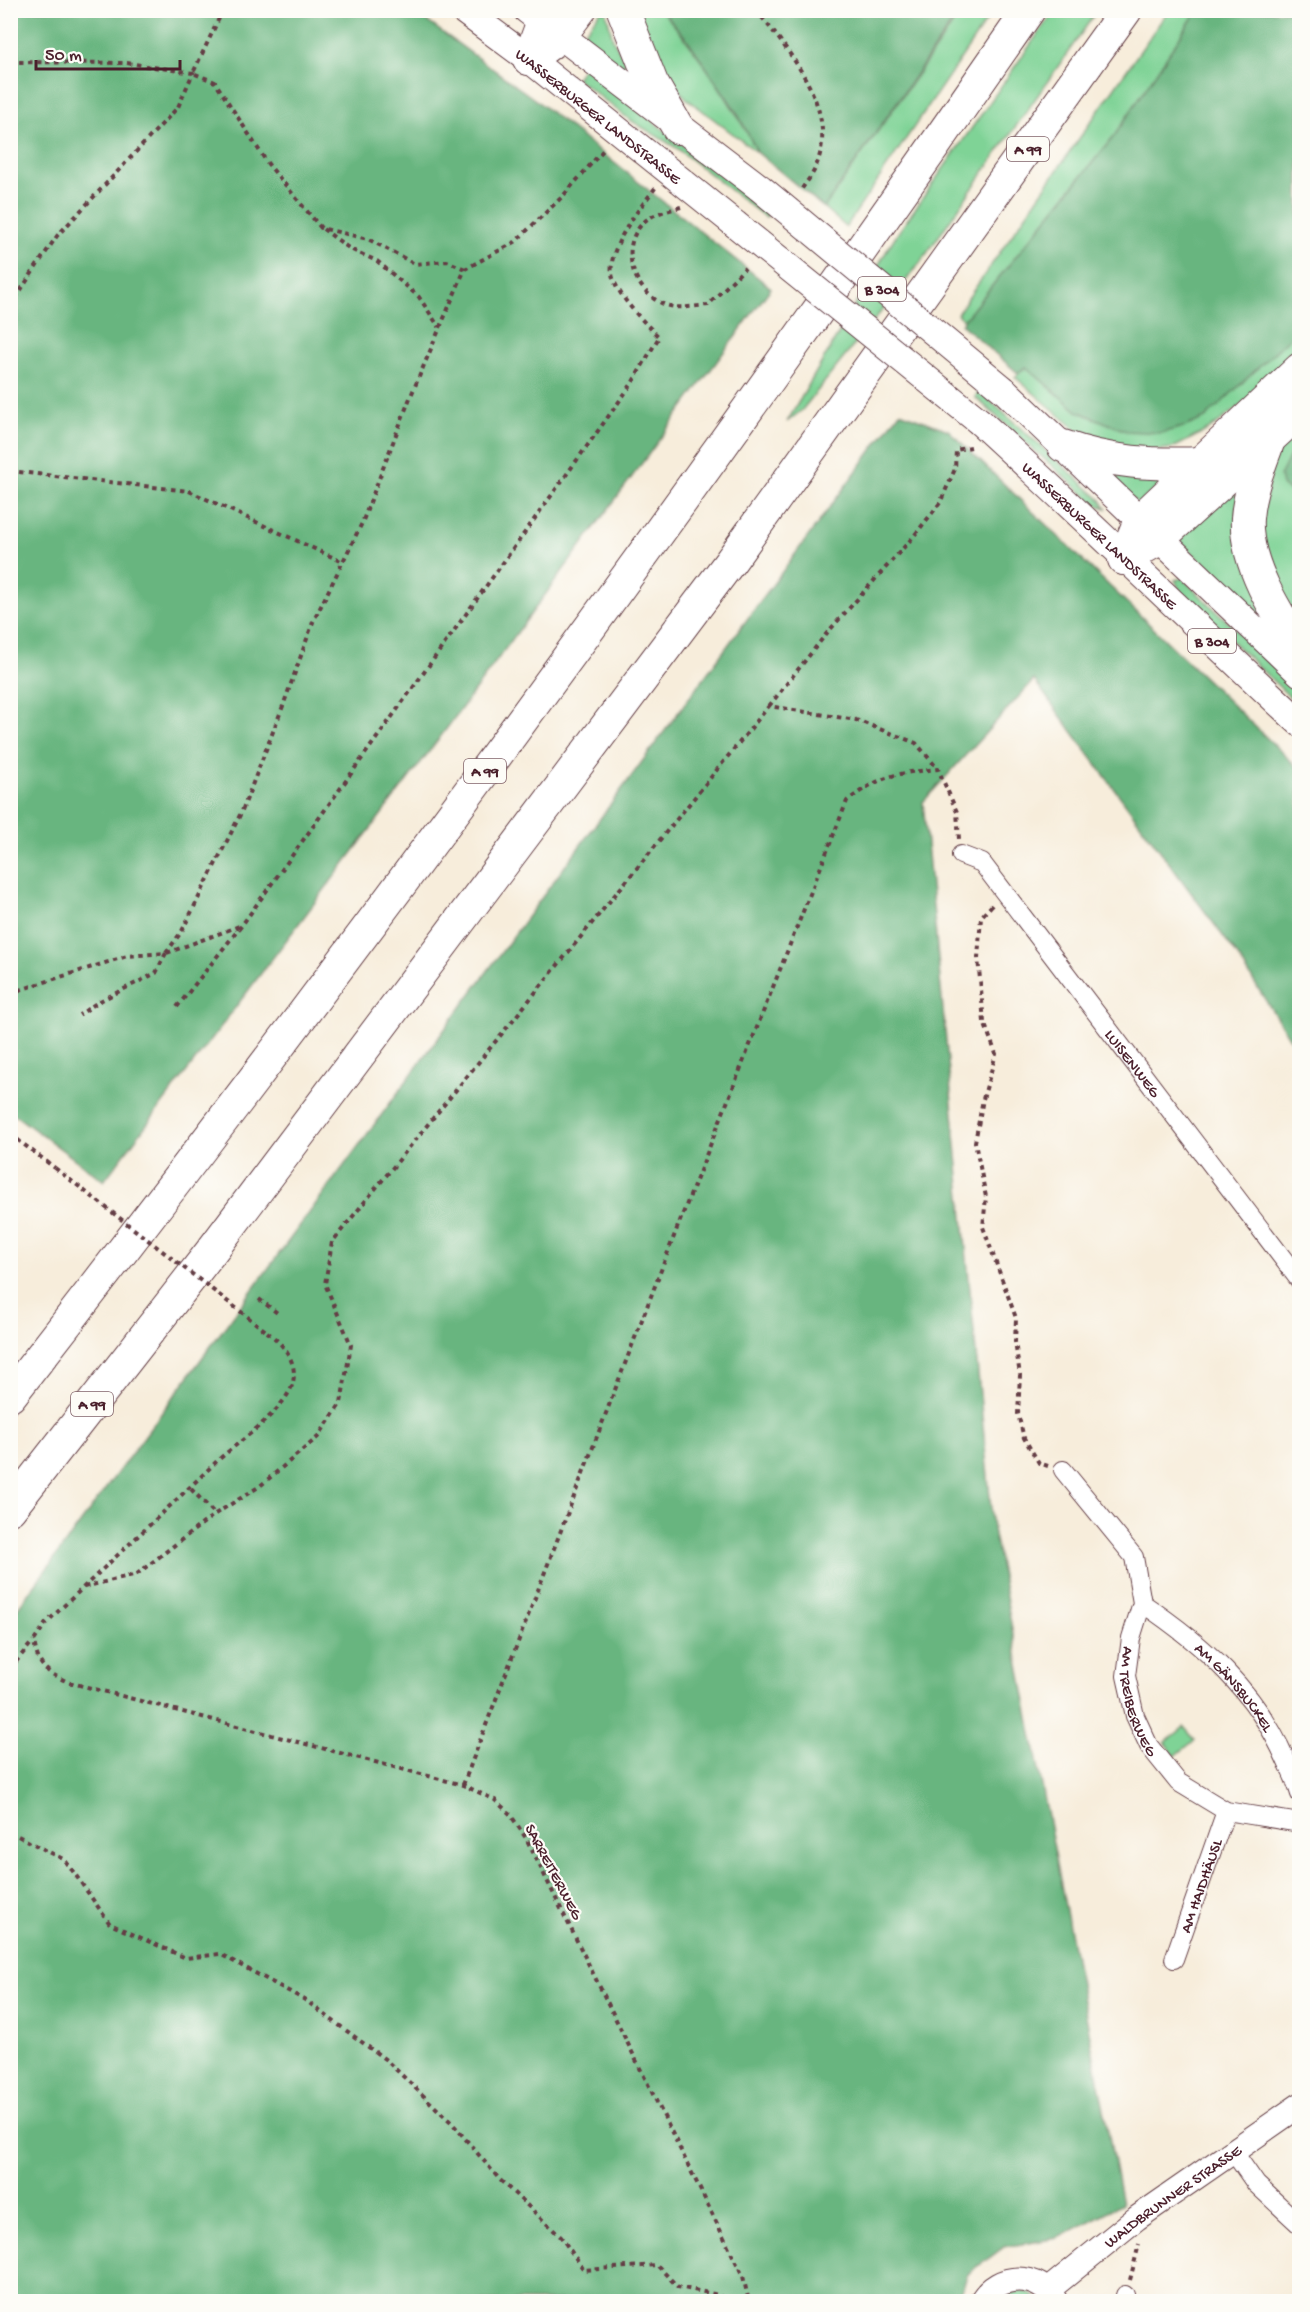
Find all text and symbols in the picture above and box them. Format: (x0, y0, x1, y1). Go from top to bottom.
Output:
scale bar (36, 33, 180, 71)
text: 50 m (45, 46, 82, 67)
street label: WASSERBURGER LANDSTRASSE (510, 46, 684, 191)
road number: A 99 (1007, 137, 1049, 161)
road number: B 304 (858, 277, 906, 301)
street label: WASSERBURGER LANDSTRASSE (1016, 459, 1181, 616)
road number: B 304 (1188, 629, 1236, 653)
road number: A 99 (464, 759, 506, 783)
street label: LUISENWEG (1099, 1027, 1163, 1103)
road number: A 99 (71, 1392, 113, 1416)
street label: AM GÄNSBUCKEL (1189, 1640, 1276, 1737)
street label: AM TREIBERWEG (1113, 1645, 1160, 1762)
street label: SARREITERWEG (519, 1822, 586, 1925)
street label: AM HAIDHÄUSL (1178, 1836, 1229, 1936)
street label: WALDBRUNNER STRASSE (1102, 2142, 1247, 2254)

